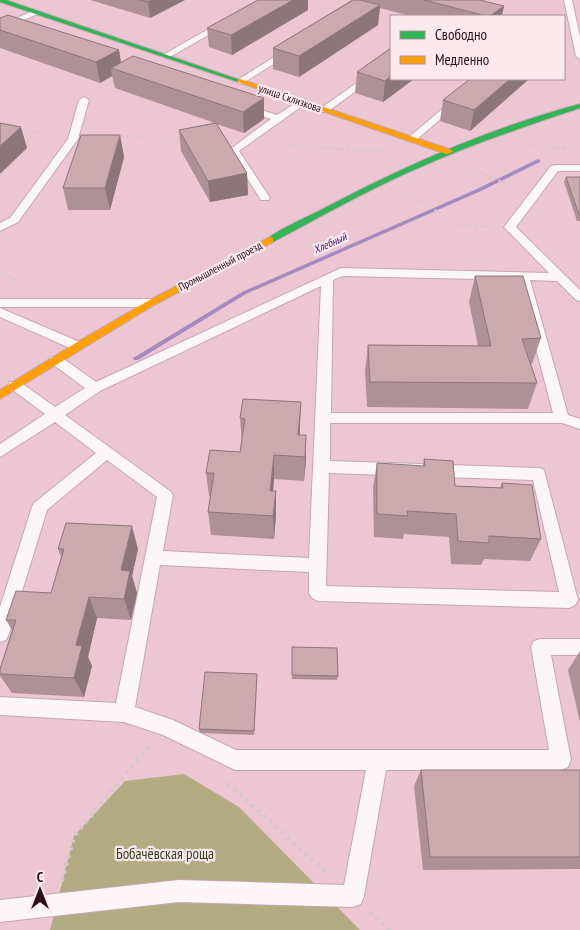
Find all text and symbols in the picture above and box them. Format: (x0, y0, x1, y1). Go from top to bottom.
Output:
legend (390, 15, 565, 80)
text: Свободно (435, 25, 487, 44)
text: Медленно (435, 50, 489, 69)
street label: улица Склизкова (257, 81, 323, 115)
water label: Хлебный (311, 229, 350, 256)
street label: Промышленный проезд (176, 238, 264, 294)
park label: Бобачёвская роща (116, 844, 214, 863)
north arrow (15, 865, 65, 915)
text: С (37, 868, 44, 886)

